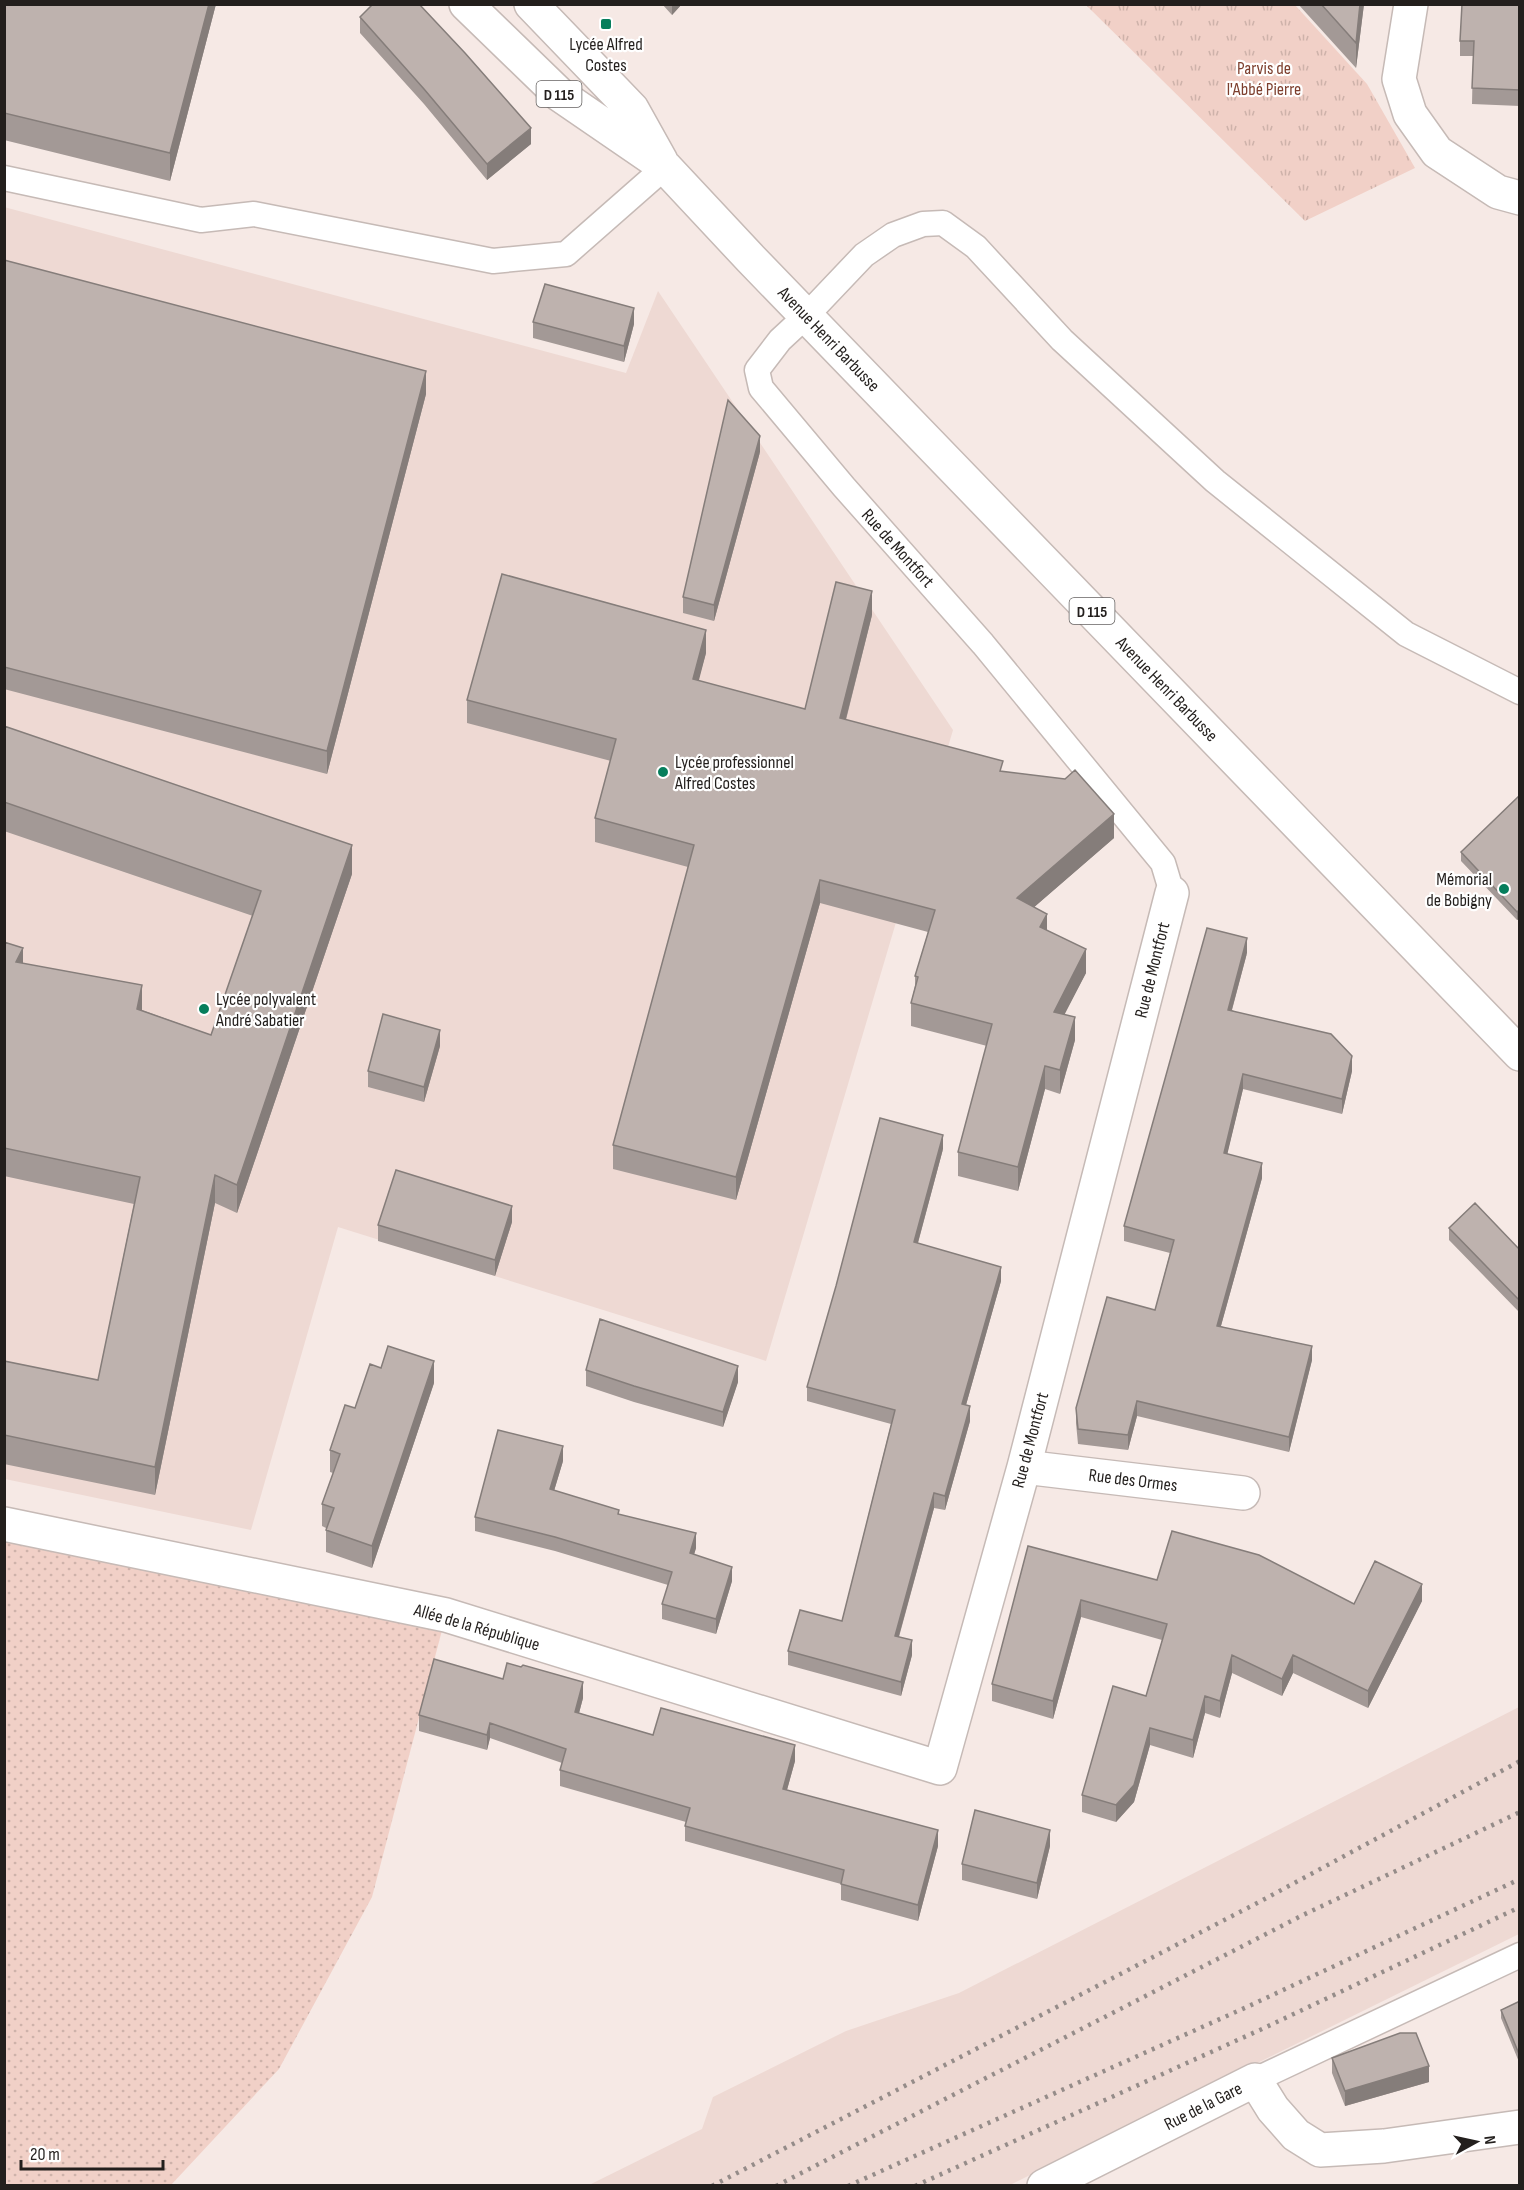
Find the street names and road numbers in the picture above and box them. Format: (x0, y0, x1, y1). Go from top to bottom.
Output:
road number: D 115 (536, 81, 582, 107)
street label: Avenue Henri Barbusse (773, 282, 884, 396)
street label: Rue de Montfort (857, 505, 939, 592)
road number: D 115 (1070, 598, 1114, 624)
street label: Avenue Henri Barbusse (1111, 632, 1222, 746)
street label: Rue de Montfort (1130, 919, 1175, 1020)
street label: Rue de Montfort (1008, 1390, 1053, 1490)
street label: Rue des Ormes (1087, 1465, 1179, 1496)
street label: Allée de la République (411, 1599, 542, 1655)
street label: Rue de la Gare (1161, 2078, 1246, 2135)

